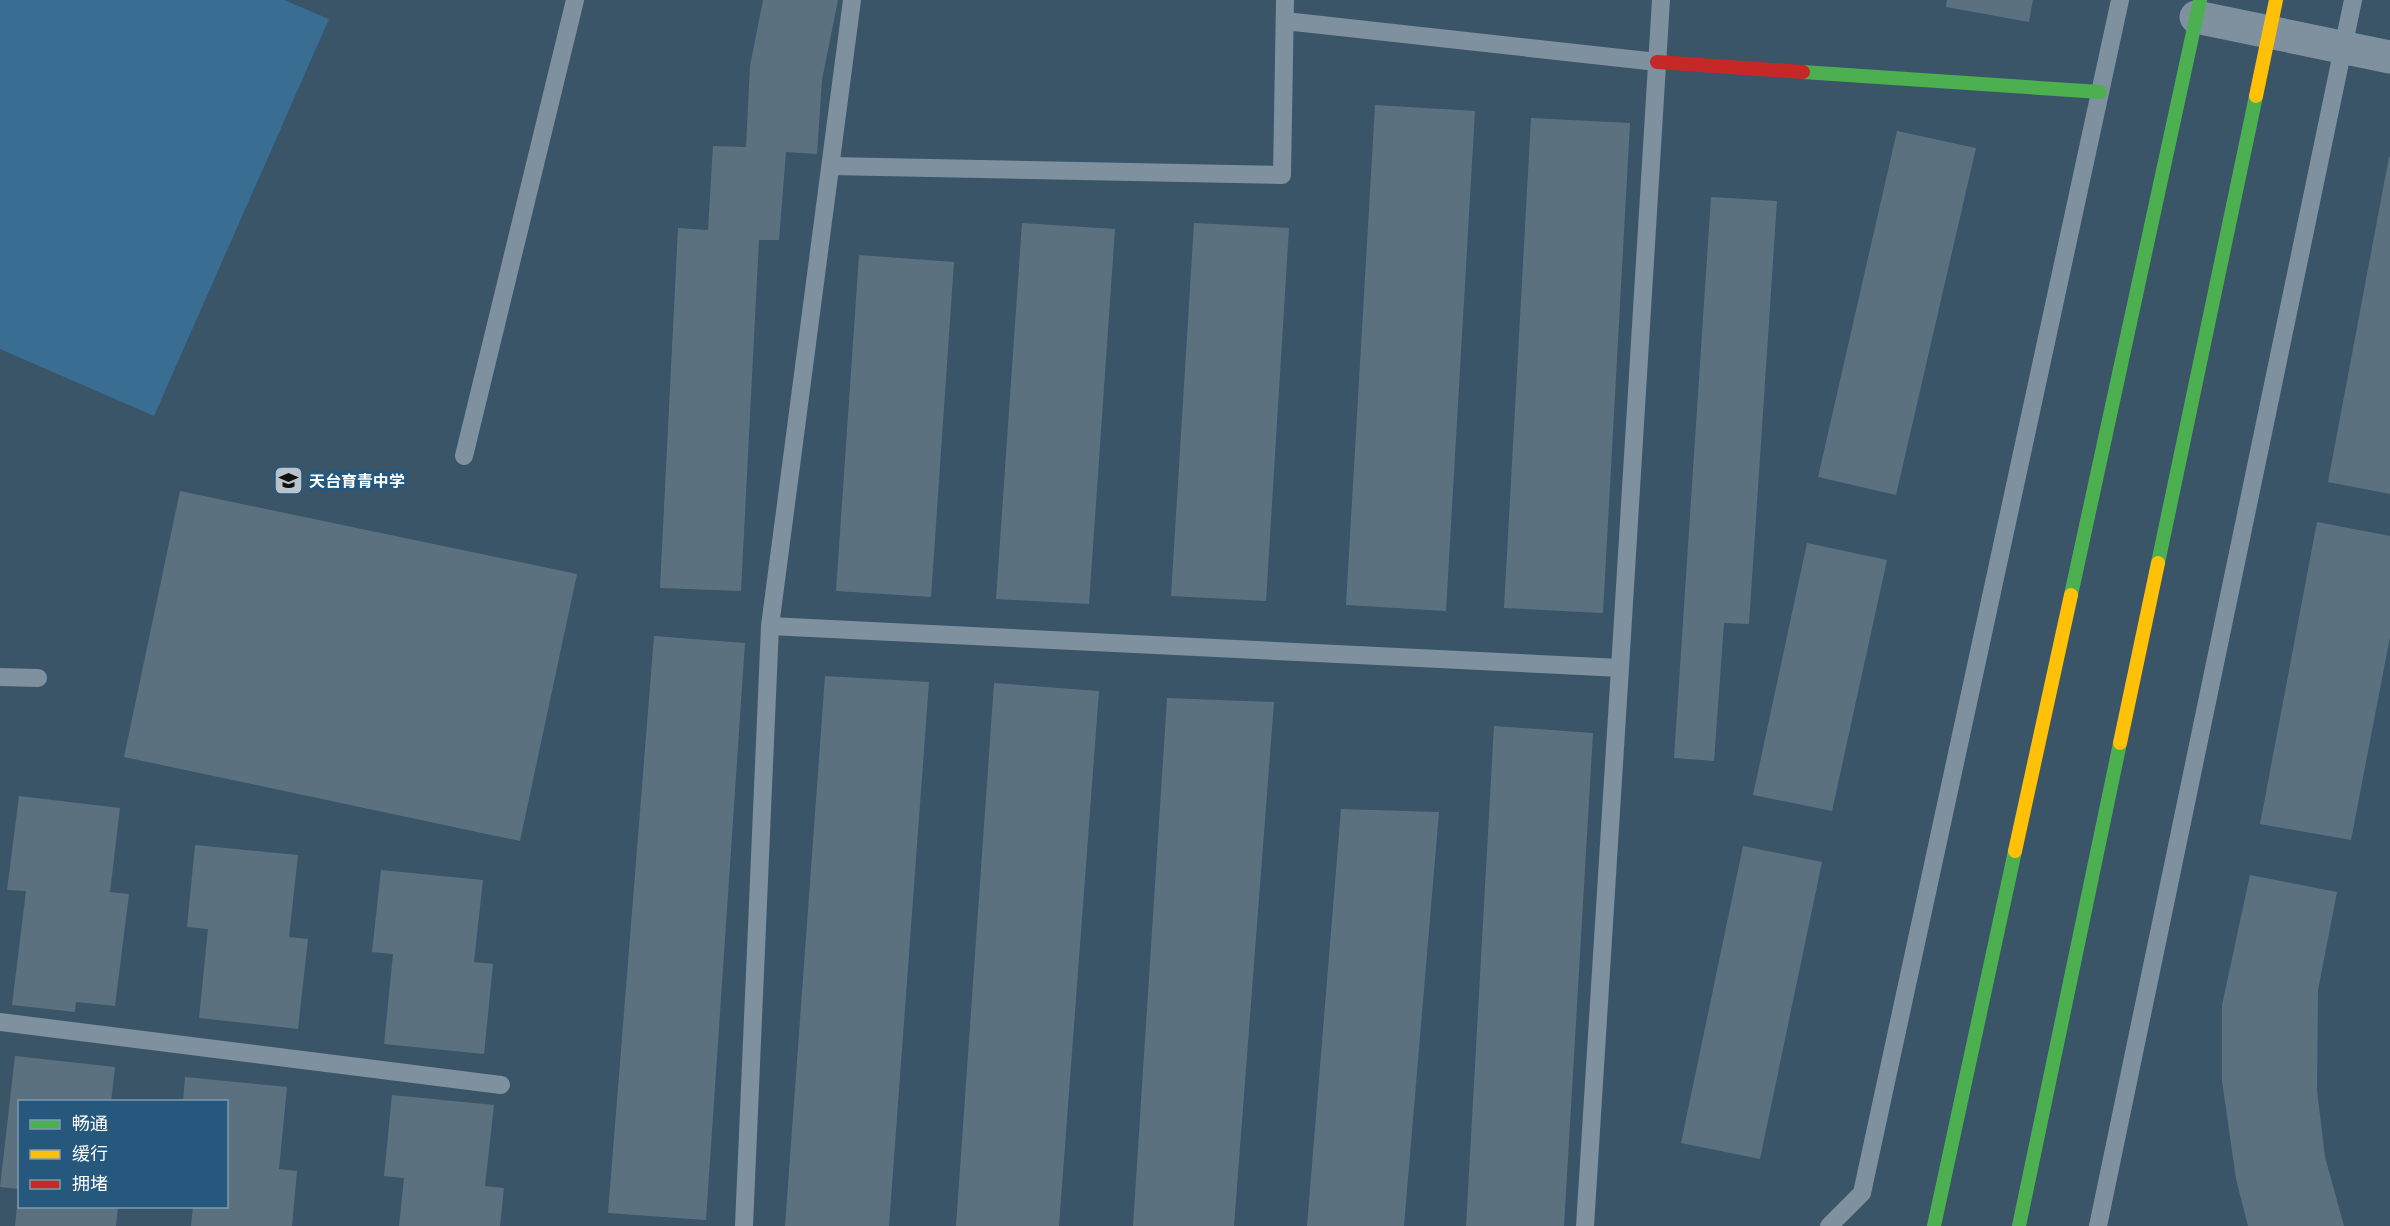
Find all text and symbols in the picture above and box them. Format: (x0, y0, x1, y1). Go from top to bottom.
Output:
school or university icon: 天台育青中学 (272, 465, 304, 497)
place label: 天台育青中学 (309, 471, 405, 492)
legend (18, 1100, 228, 1208)
text: 畅通 (72, 1112, 108, 1136)
text: 缓行 (72, 1142, 108, 1166)
text: 拥堵 (72, 1172, 108, 1196)

